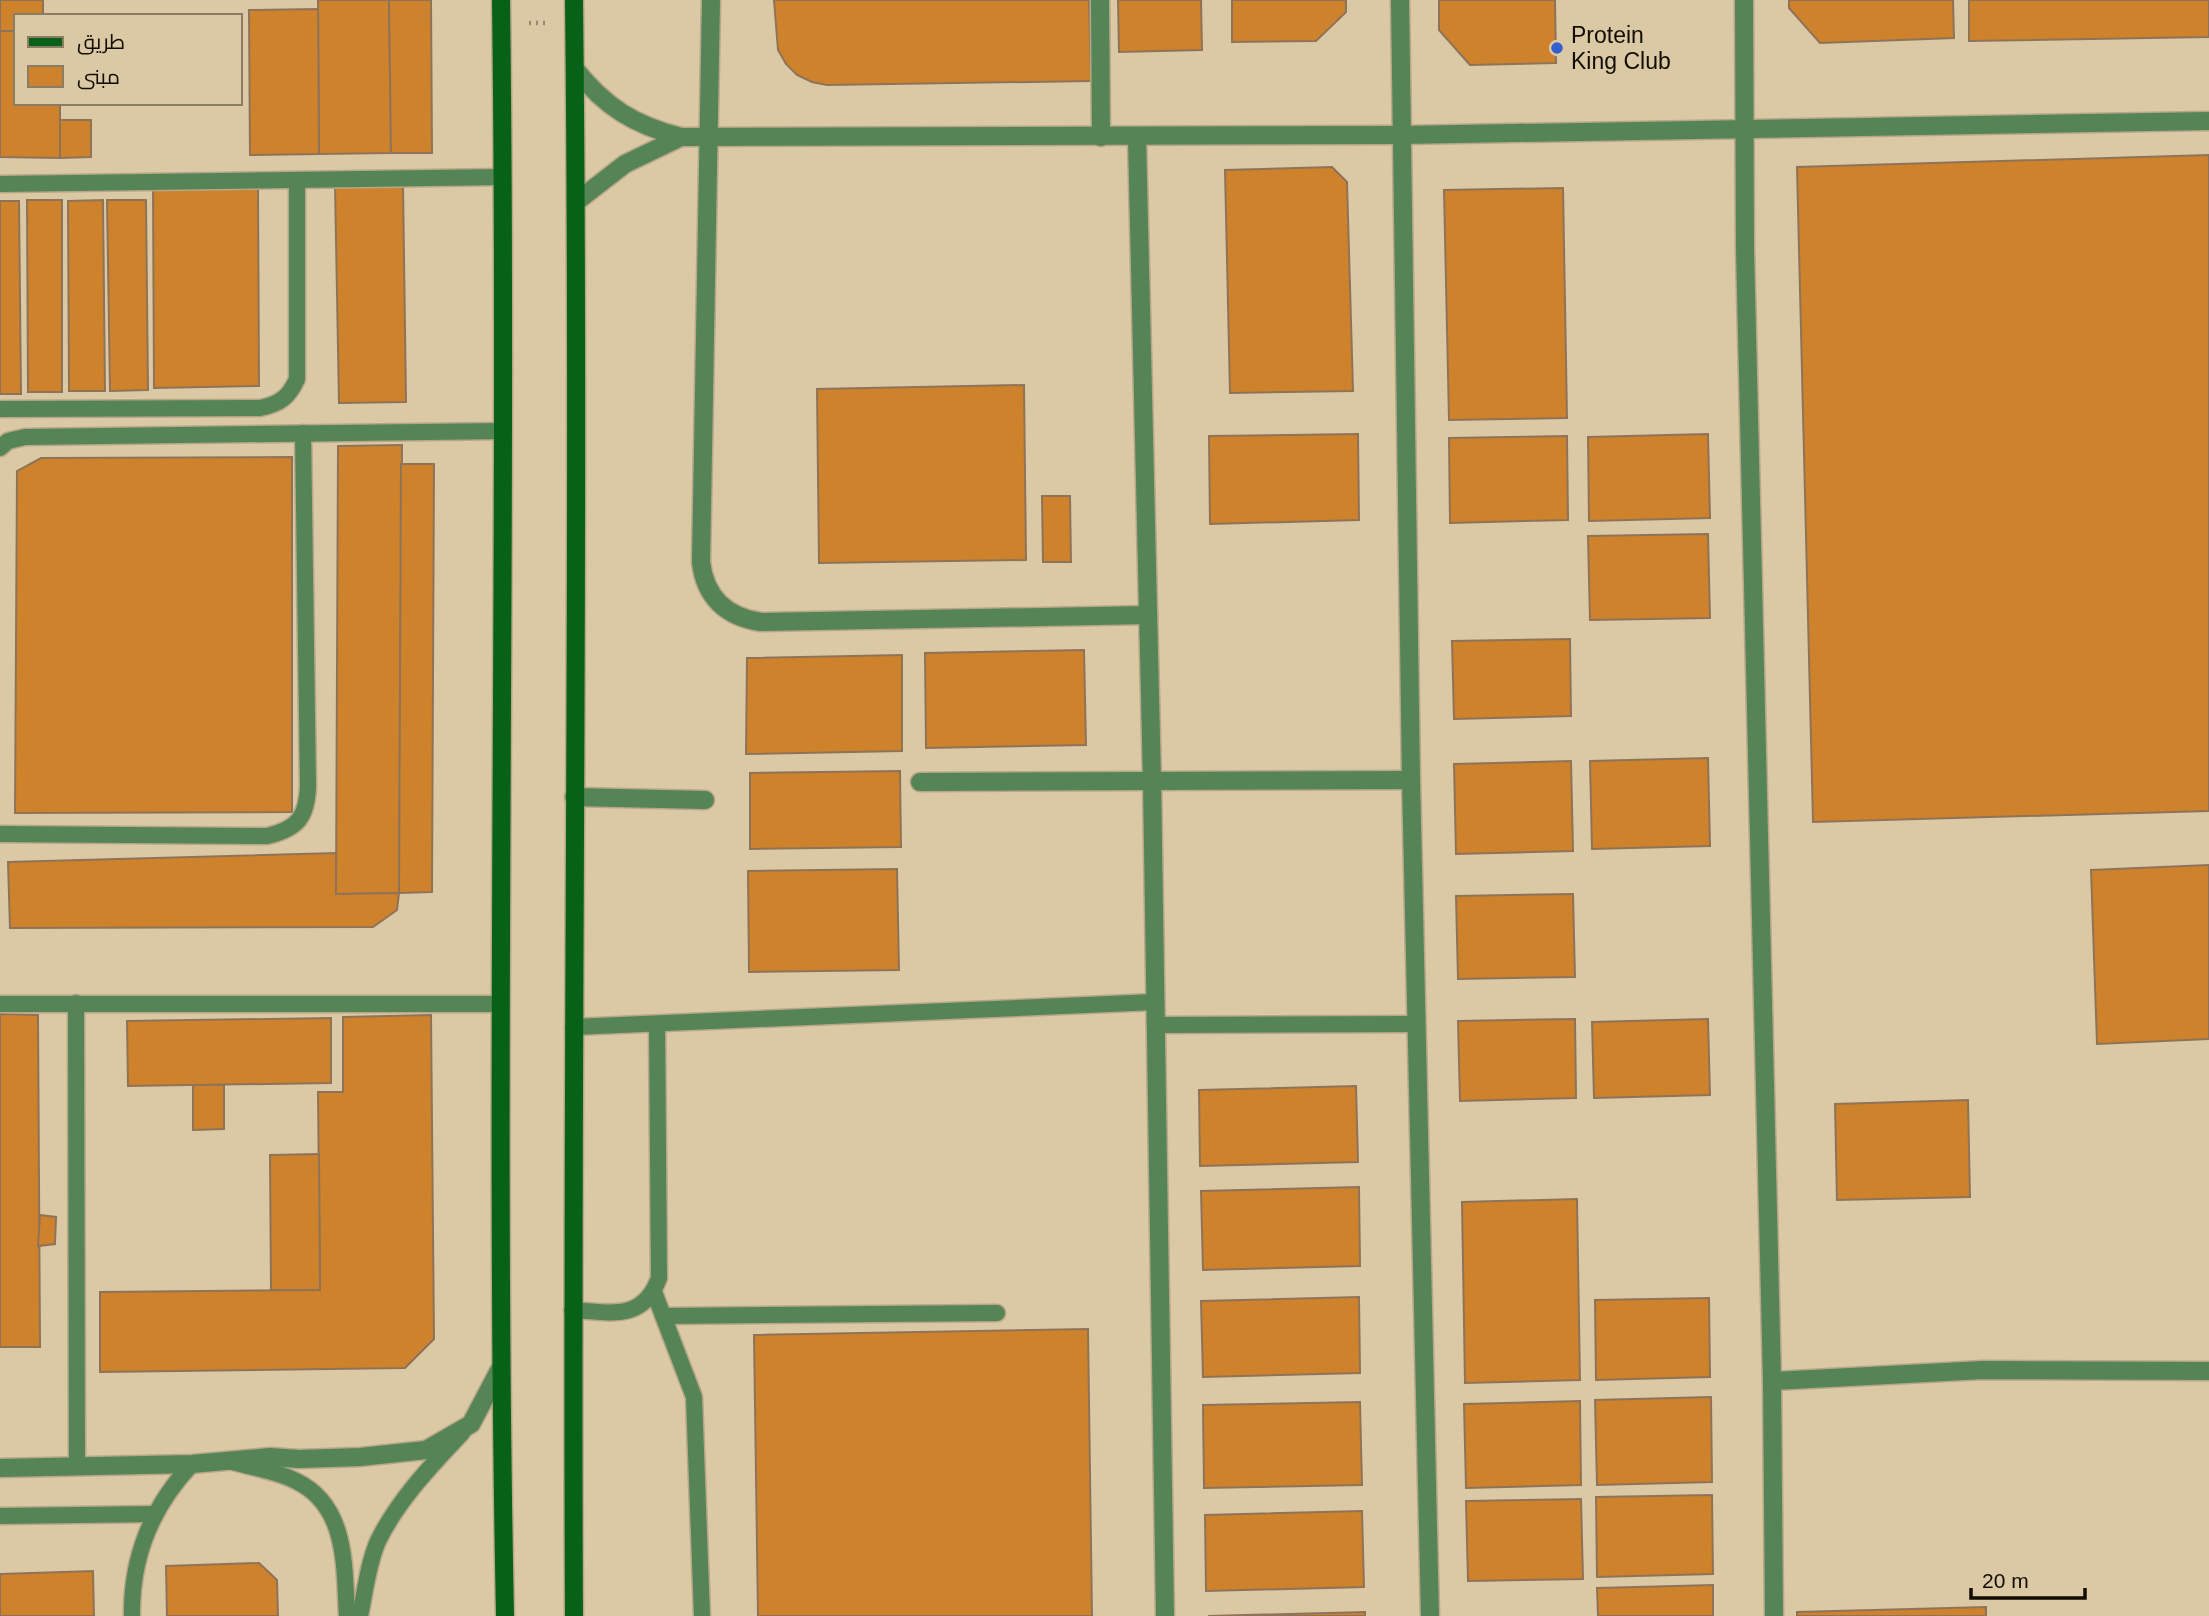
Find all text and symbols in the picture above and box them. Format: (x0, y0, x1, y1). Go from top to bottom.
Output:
legend (14, 14, 242, 105)
place label: Protein King Club (1571, 22, 1671, 74)
text: طريق (77, 30, 125, 55)
marker: Protein King Club (1549, 40, 1565, 56)
text: مبنى (77, 65, 120, 90)
scale bar (1971, 1556, 2085, 1600)
text: 20 m (1982, 1569, 2029, 1592)

